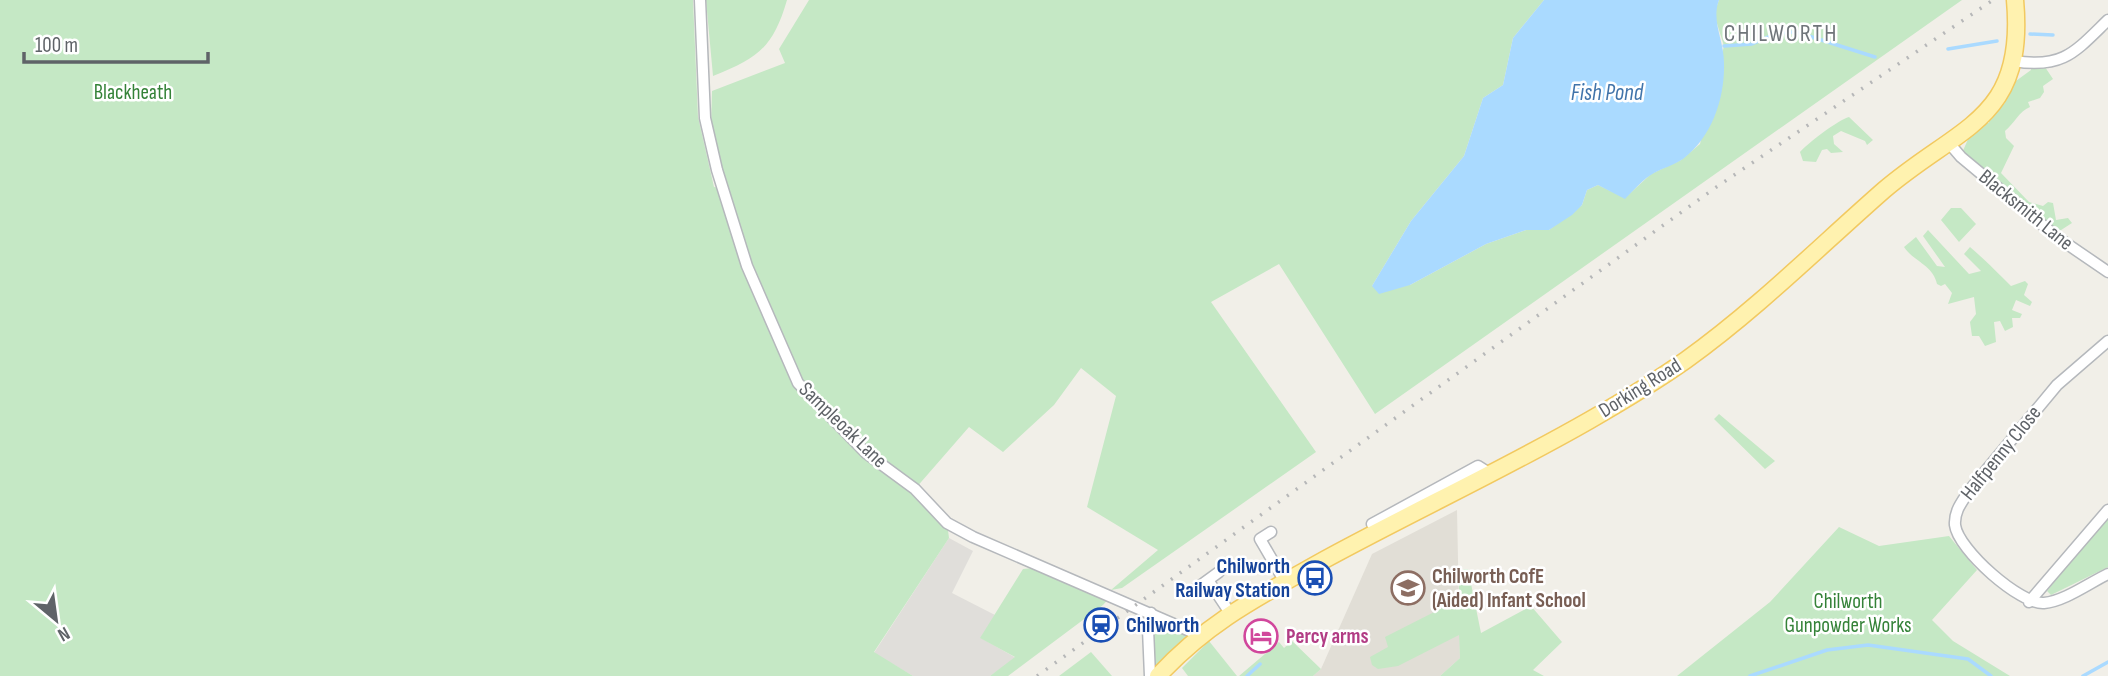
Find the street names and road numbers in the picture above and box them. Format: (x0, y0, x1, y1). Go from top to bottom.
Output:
street label: Blacksmith Lane (1974, 164, 2078, 256)
street label: Dorking Road (1594, 353, 1686, 423)
street label: Sampleoak Lane (794, 377, 892, 473)
street label: Halfpenny Close (1955, 401, 2047, 505)

